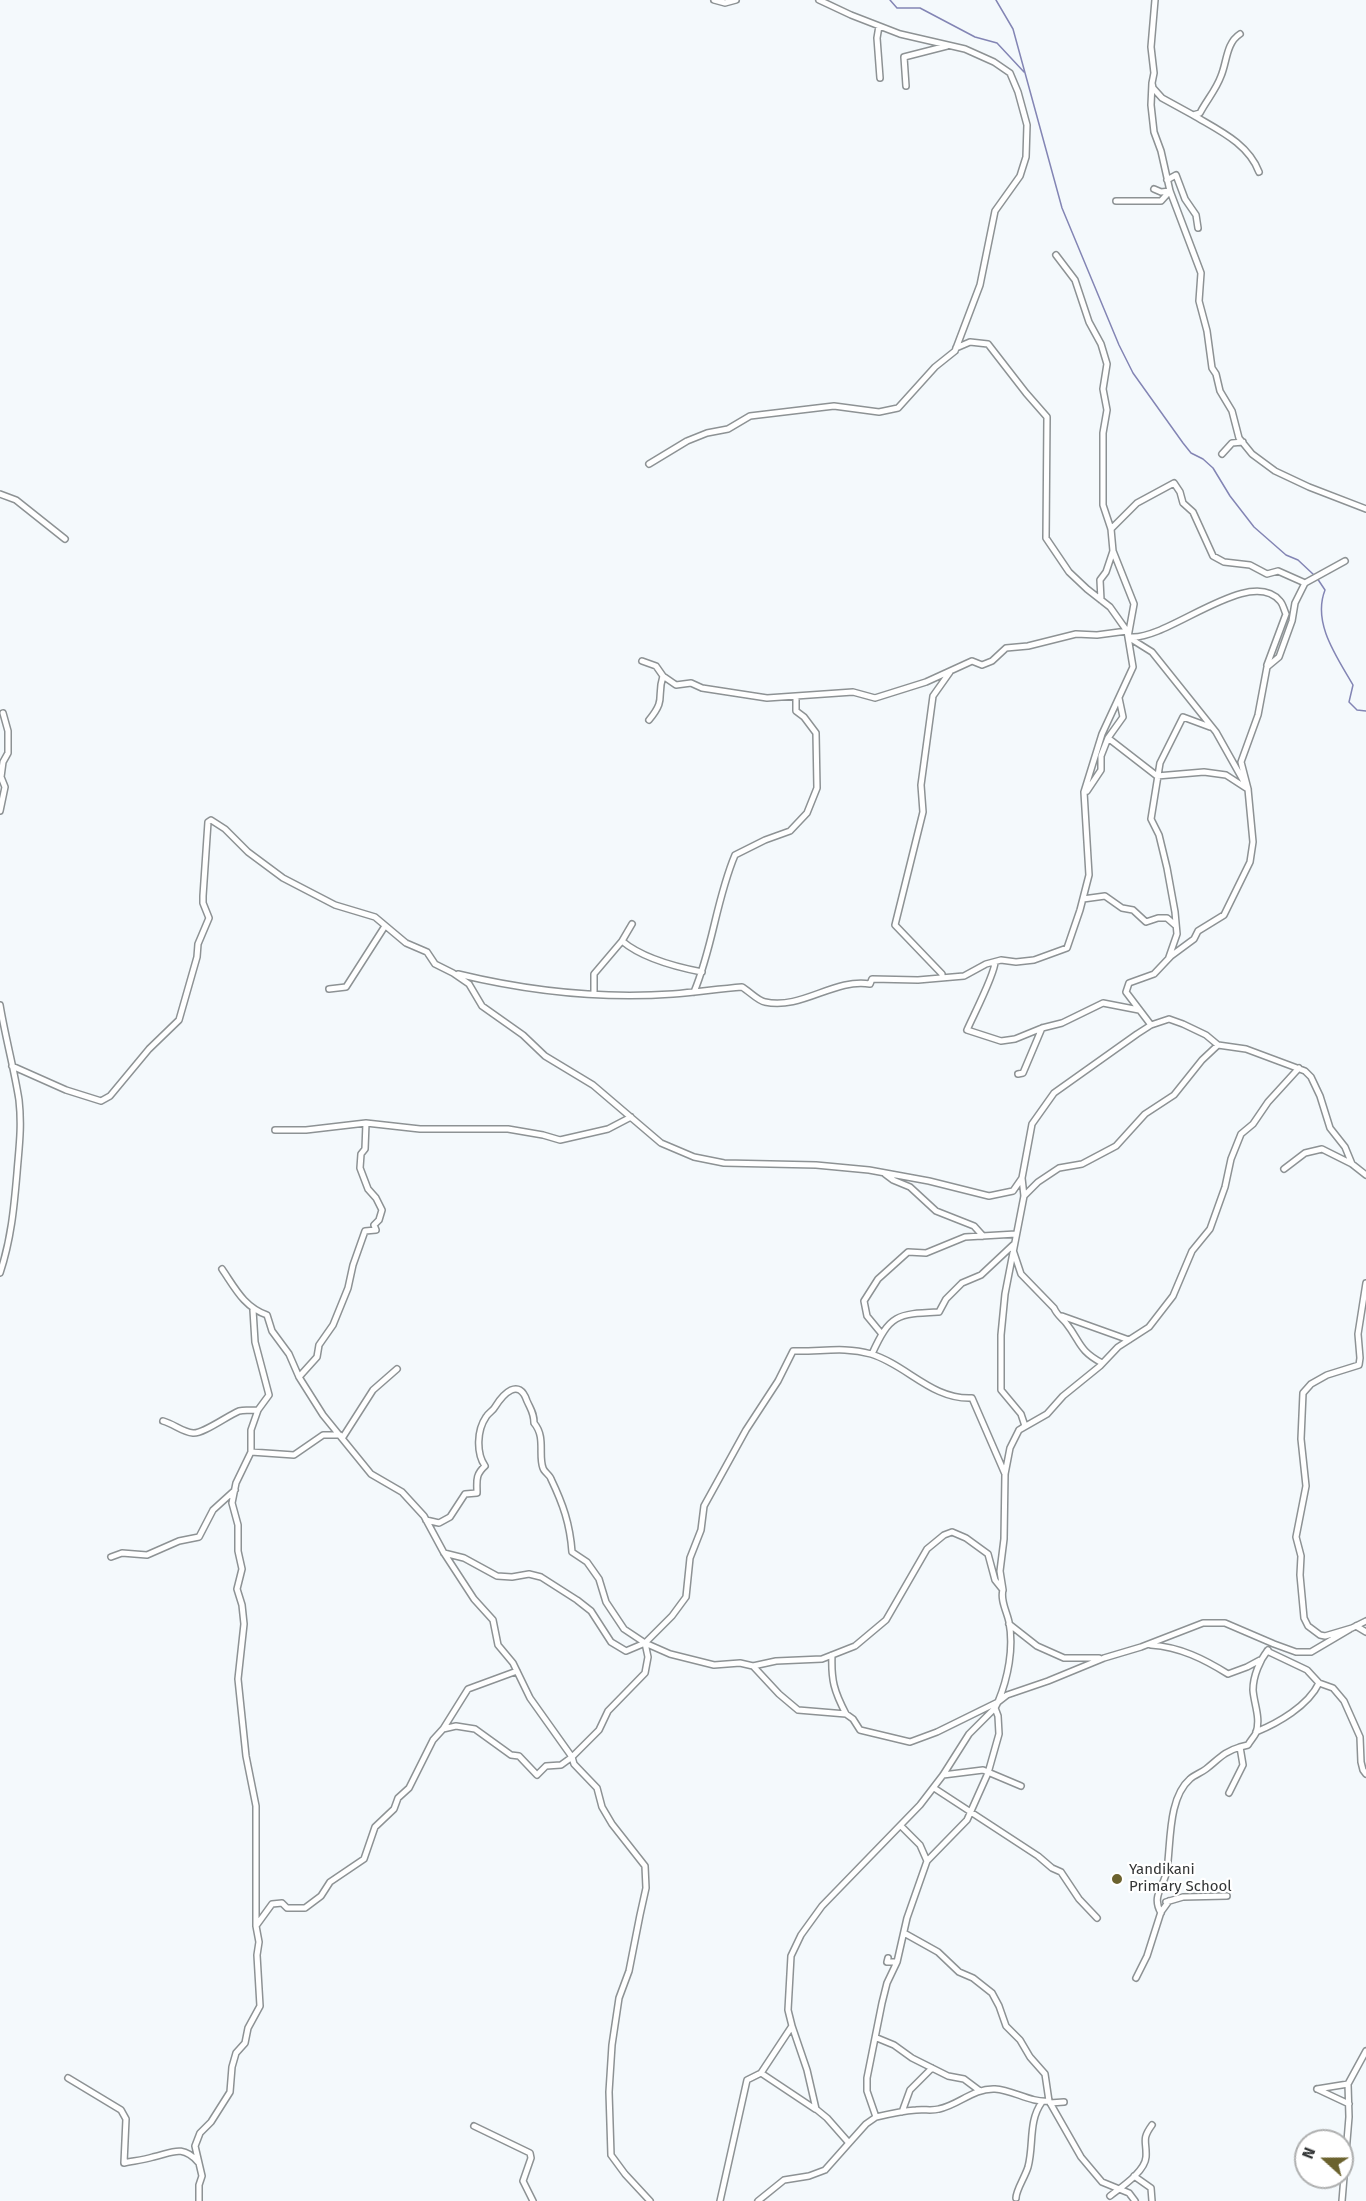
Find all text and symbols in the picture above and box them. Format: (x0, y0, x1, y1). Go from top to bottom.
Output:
place label: Yandikani Primary School (1129, 1861, 1232, 1896)
marker: Yandikani Primary School (1110, 1872, 1124, 1886)
north arrow (1294, 2129, 1354, 2189)
text: N (1298, 2145, 1319, 2161)

